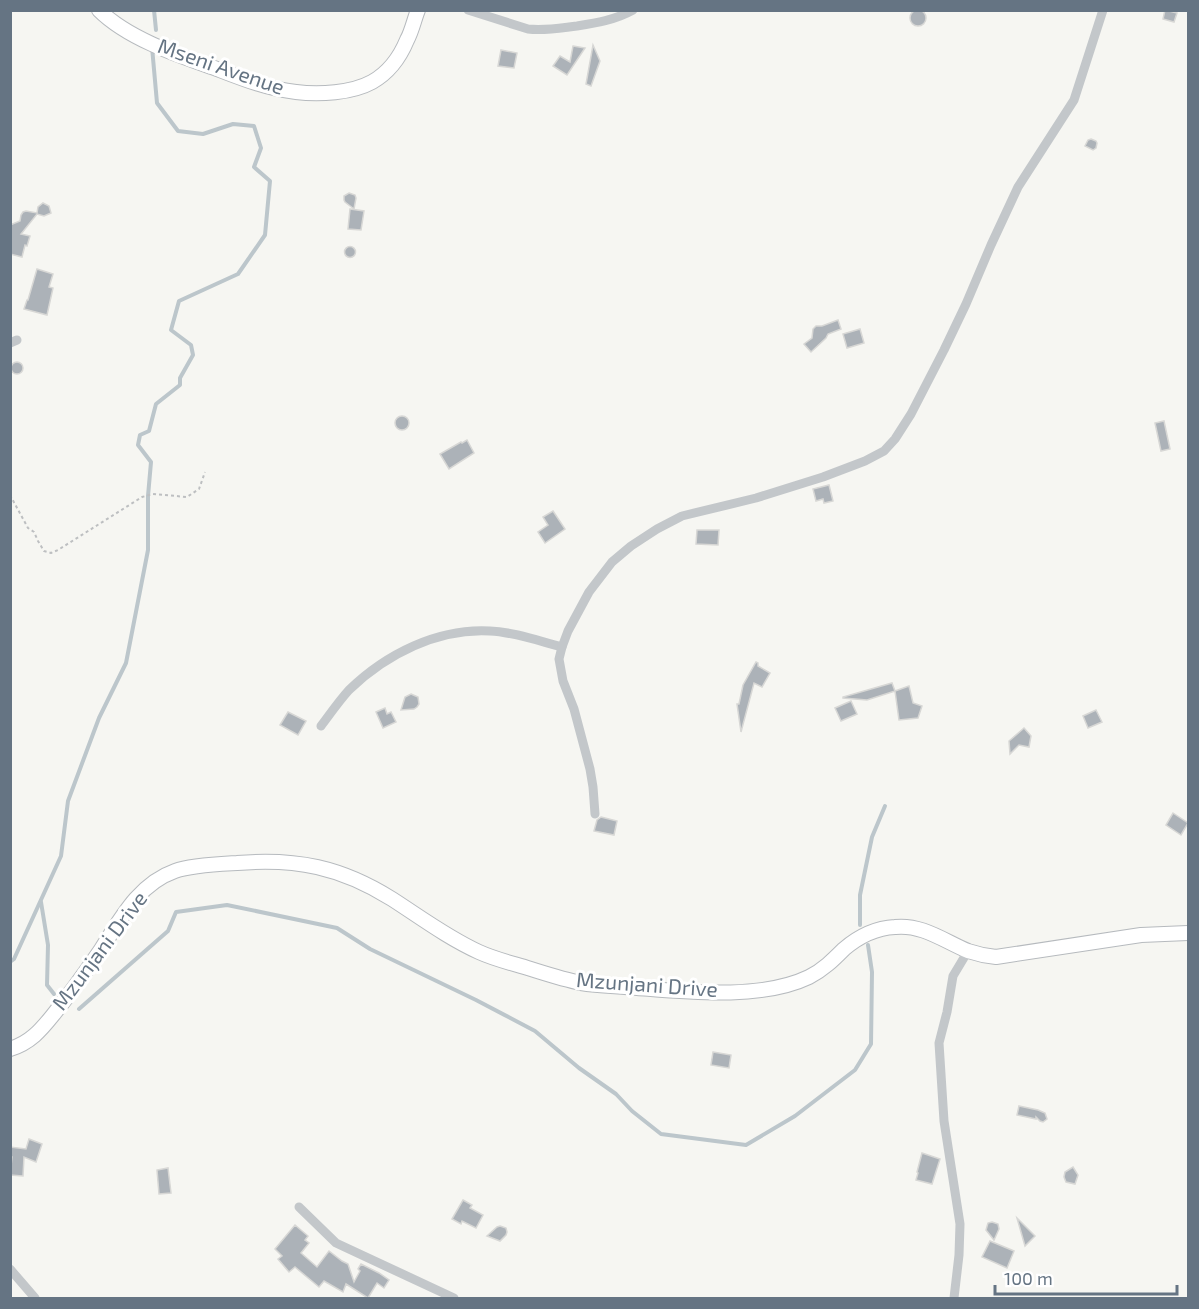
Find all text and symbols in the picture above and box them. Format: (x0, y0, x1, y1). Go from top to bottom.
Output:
street label: Mseni Avenue (155, 32, 288, 99)
street label: Mzunjani Drive (46, 886, 152, 1015)
street label: Mzunjani Drive (575, 966, 719, 1002)
scale bar (995, 1258, 1176, 1296)
text: 100 m (1004, 1267, 1053, 1289)

